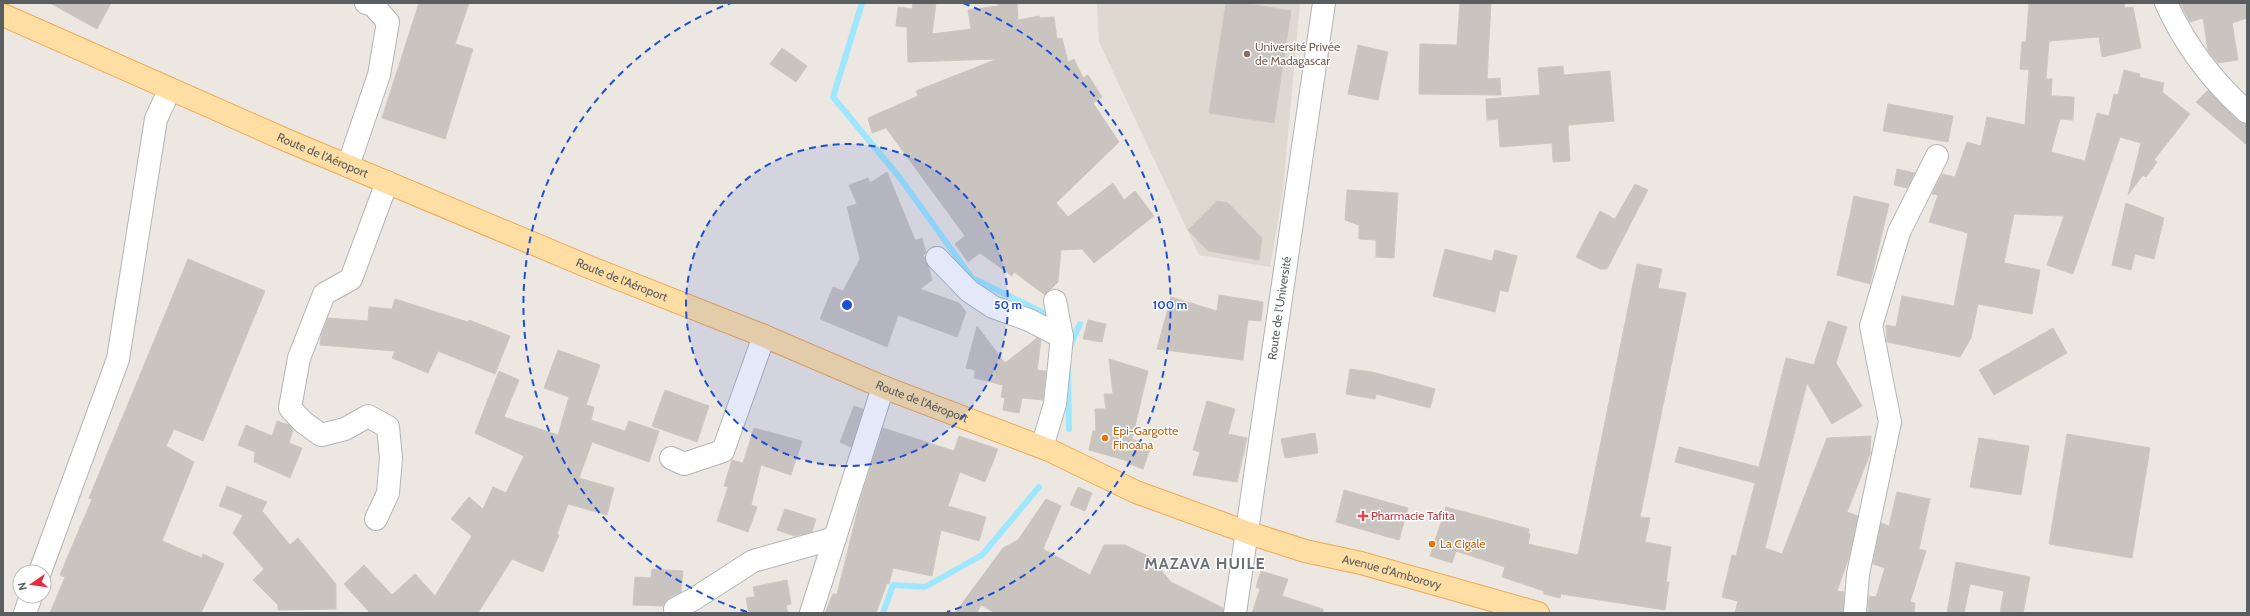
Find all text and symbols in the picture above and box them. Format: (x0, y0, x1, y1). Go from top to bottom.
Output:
place label: Université Privée de Madagascar (1255, 39, 1340, 68)
marker: Université Privée de Madagascar (1242, 49, 1252, 59)
street label: Route de l'Aéroport (275, 129, 371, 181)
street label: Route de l'Aéroport (574, 254, 670, 304)
street label: Route de l'Université (1264, 255, 1294, 361)
text: 50 m (994, 297, 1022, 312)
text: 100 m (1153, 297, 1187, 312)
centre of rings (840, 298, 854, 312)
street label: Route de l'Aéroport (874, 377, 970, 426)
place label: Epi-Gargotte Finoana (1113, 423, 1178, 452)
marker: Epi-Gargotte Finoana (1100, 433, 1110, 443)
place label: Pharmacie Tafita (1371, 508, 1455, 523)
marker: Pharmacie Tafita (1358, 511, 1368, 521)
place label: La Cigale (1440, 536, 1485, 551)
marker: La Cigale (1427, 539, 1437, 549)
street label: Avenue d'Amborovy (1341, 551, 1443, 592)
district label: MAZAVA HUILE (1145, 554, 1265, 573)
north arrow (12, 564, 52, 604)
text: N (15, 581, 30, 592)

